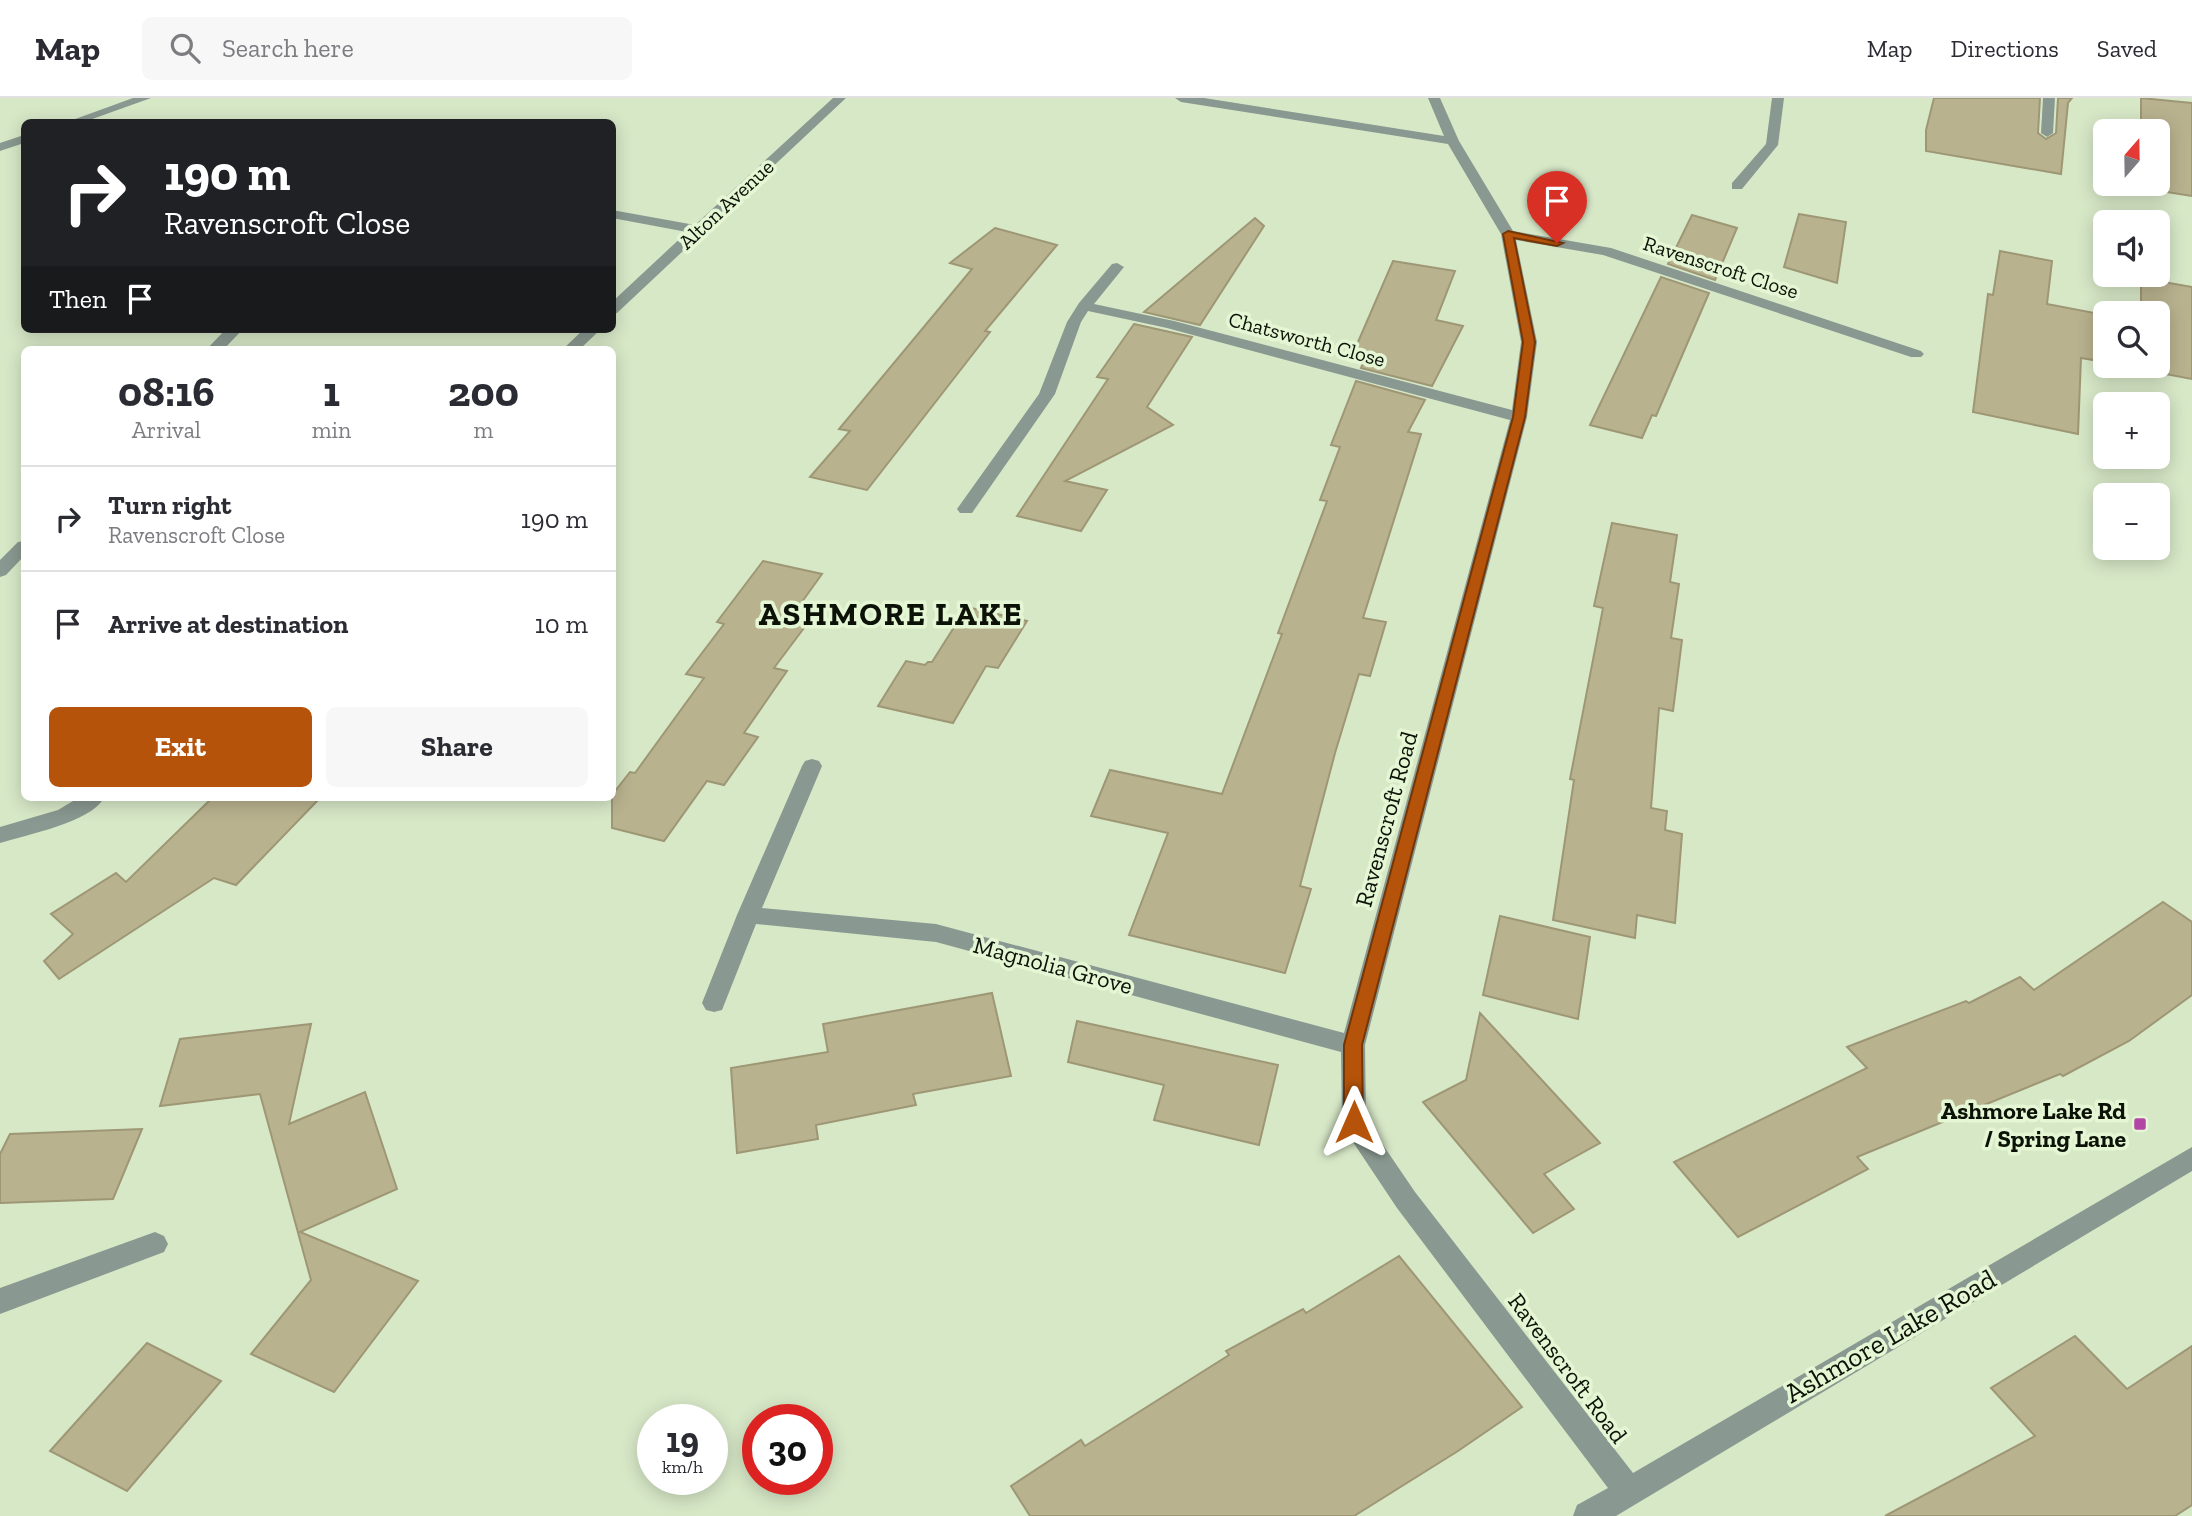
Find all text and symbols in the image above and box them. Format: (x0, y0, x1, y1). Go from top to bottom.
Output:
search box (142, 17, 632, 80)
text: Map (35, 29, 100, 68)
icon: search (166, 29, 204, 67)
text: Search here (222, 32, 354, 64)
text: Map (1867, 34, 1913, 63)
text: Directions (1951, 34, 2059, 63)
text: Saved (2097, 34, 2157, 63)
north arrow (2093, 119, 2170, 196)
map controls (2093, 119, 2170, 560)
text: 190 m (164, 144, 290, 203)
icon: right (49, 147, 140, 238)
street label: Alton Avenue (673, 154, 779, 254)
pin (1527, 171, 1587, 243)
icon: arrive (1538, 182, 1576, 220)
text: Ravenscroft Close (164, 204, 410, 242)
button: sound (2093, 210, 2170, 287)
street label: Ravenscroft Close (1640, 230, 1802, 304)
icon: arrive (121, 280, 159, 318)
text: Then (49, 283, 107, 315)
button: search (2093, 301, 2170, 378)
street label: Chatsworth Close (1226, 306, 1388, 372)
text: 08:16 (118, 366, 215, 417)
text: 1 (323, 366, 340, 417)
text: 200 (448, 366, 519, 417)
button: + (2093, 392, 2170, 469)
text: Arrival (132, 416, 201, 444)
text: min (312, 416, 351, 444)
text: m (474, 416, 493, 444)
button: − (2093, 483, 2170, 560)
text: Turn right (108, 489, 231, 521)
icon: right (49, 500, 87, 538)
text: 190 m (521, 503, 588, 535)
text: Ravenscroft Close (108, 521, 285, 549)
district label: ASHMORE LAKE (759, 595, 1023, 633)
icon: arrive (49, 605, 87, 643)
text: Arrive at destination (108, 608, 348, 640)
text: 10 m (535, 608, 588, 640)
button: Exit (49, 707, 312, 787)
button: Share (326, 707, 588, 787)
street label: Ravenscroft Road (1349, 728, 1423, 910)
street label: Magnolia Grove (970, 930, 1136, 1000)
position arrow (1317, 1085, 1391, 1159)
place label: Ashmore Lake Rd / Spring Lane (1941, 1096, 2126, 1153)
marker: Ashmore Lake Rd / Spring Lane (2132, 1116, 2148, 1132)
street label: Ashmore Lake Road (1778, 1262, 2002, 1410)
street label: Ravenscroft Road (1502, 1287, 1634, 1449)
speed limit sign: 30 (742, 1404, 833, 1495)
text: 19 (666, 1419, 699, 1461)
text: km/h (662, 1456, 703, 1478)

